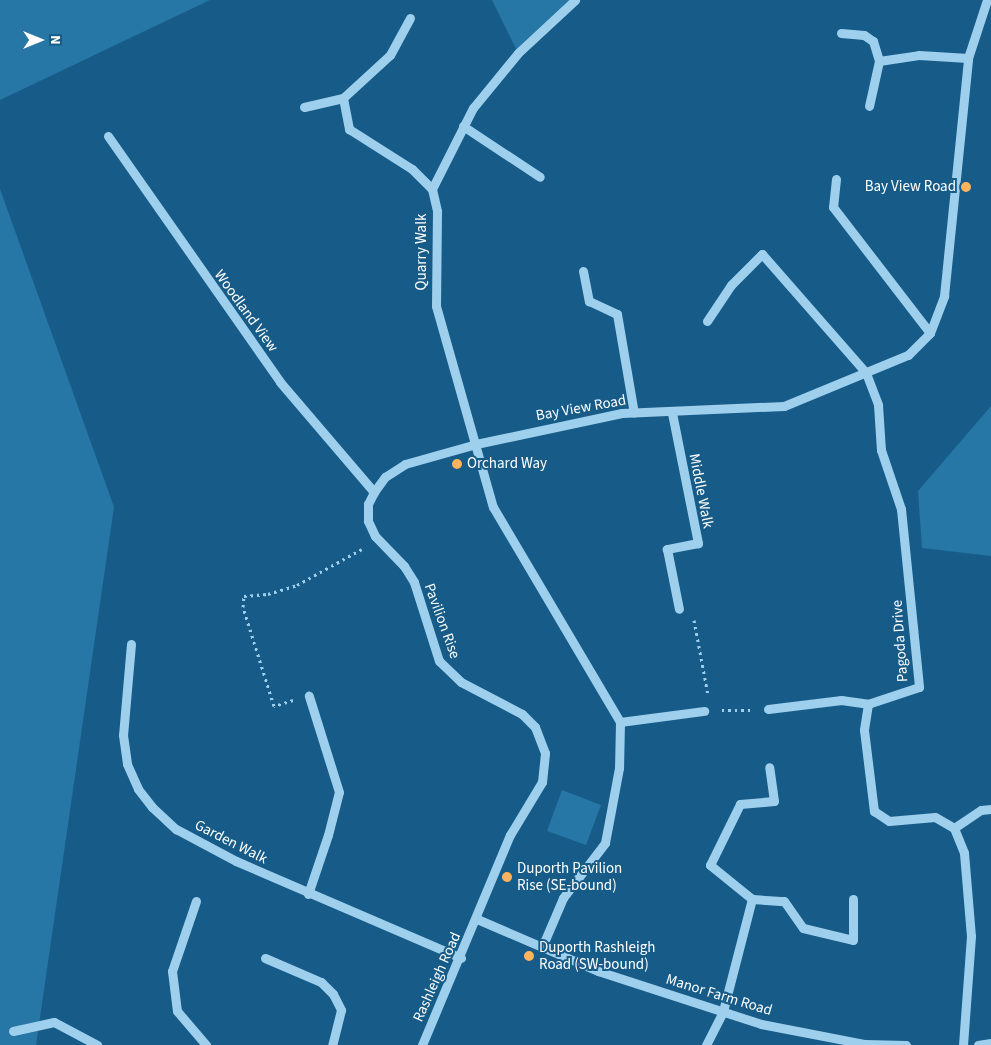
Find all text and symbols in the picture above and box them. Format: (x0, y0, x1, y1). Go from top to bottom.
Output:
north arrow (15, 15, 65, 65)
text: N (45, 35, 65, 45)
place label: Bay View Road (865, 178, 956, 196)
marker: Bay View Road (960, 181, 972, 193)
street label: Quarry Walk (413, 214, 431, 290)
street label: Woodland View (210, 266, 282, 356)
street label: Bay View Road (534, 391, 628, 425)
street label: Middle Walk (685, 452, 717, 530)
place label: Orchard Way (467, 455, 547, 473)
marker: Orchard Way (451, 458, 463, 470)
street label: Pavilion Rise (420, 581, 464, 661)
street label: Pagoda Drive (888, 599, 912, 683)
street label: Garden Walk (192, 816, 270, 868)
place label: Duporth Pavilion Rise (SE-bound) (517, 859, 622, 894)
marker: Duporth Pavilion Rise (SE-bound) (501, 871, 513, 883)
street label: Rashleigh Road (409, 929, 465, 1025)
place label: Duporth Rashleigh Road (SW-bound) (539, 938, 655, 973)
marker: Duporth Rashleigh Road (SW-bound) (523, 950, 535, 962)
street label: Manor Farm Road (664, 970, 774, 1020)

